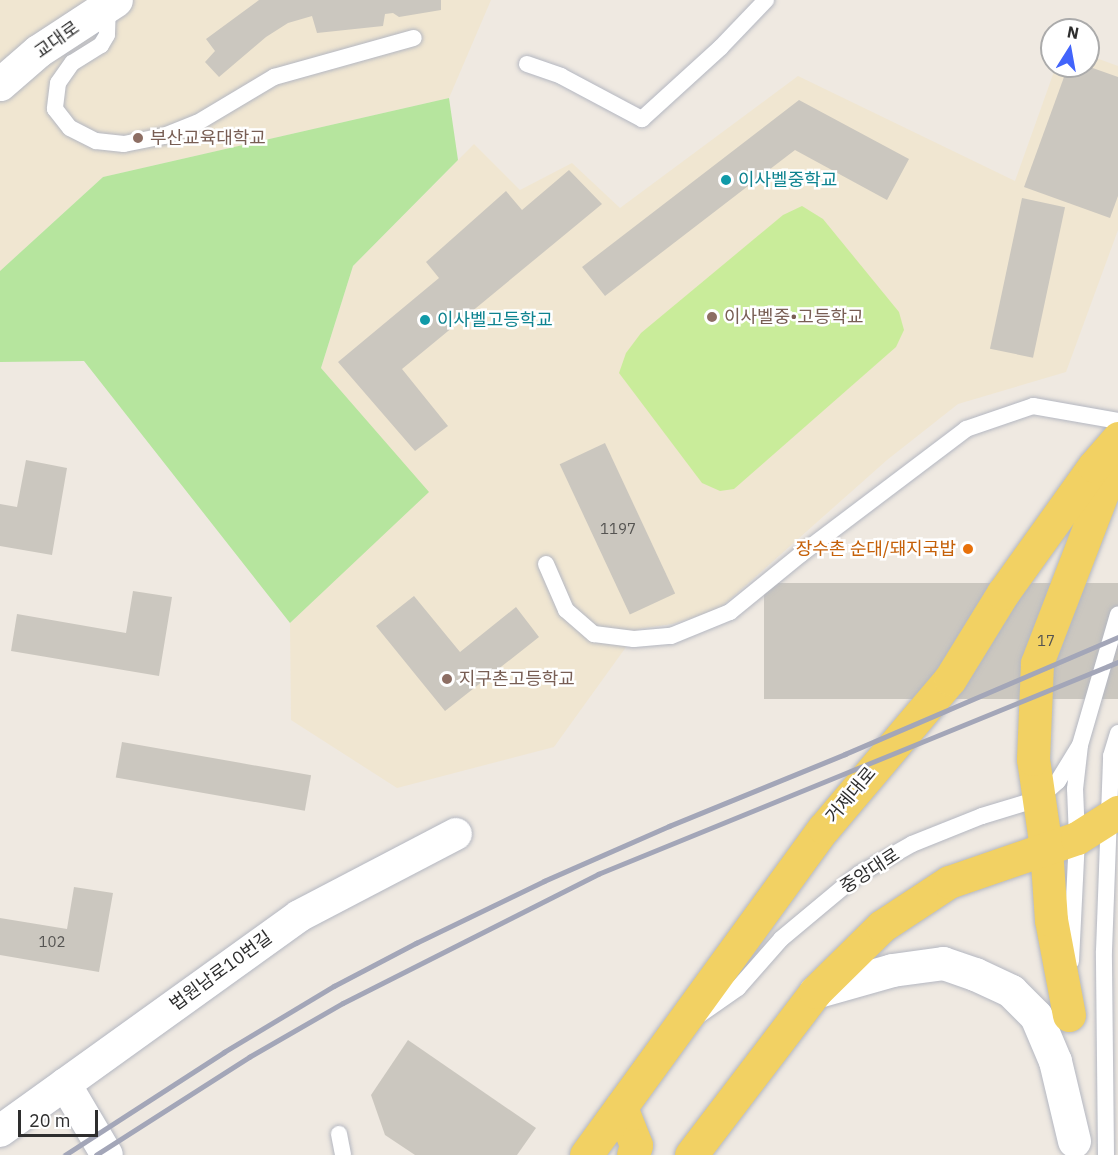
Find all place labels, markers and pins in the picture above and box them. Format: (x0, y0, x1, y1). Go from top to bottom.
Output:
place label: 부산교육대학교 (150, 127, 266, 149)
marker: 부산교육대학교 (131, 131, 145, 145)
place label: 이사벨중학교 (738, 169, 837, 191)
marker: 이사벨중학교 (719, 173, 733, 187)
place label: 이사벨중•고등학교 (724, 306, 864, 328)
place label: 이사벨고등학교 (437, 309, 553, 331)
marker: 이사벨중•고등학교 (705, 310, 719, 324)
marker: 이사벨고등학교 (418, 313, 432, 327)
place label: 장수촌 순대/돼지국밥 (796, 538, 956, 560)
marker: 장수촌 순대/돼지국밥 (961, 542, 975, 556)
place label: 지구촌고등학교 (459, 668, 575, 690)
marker: 지구촌고등학교 (440, 672, 454, 686)

